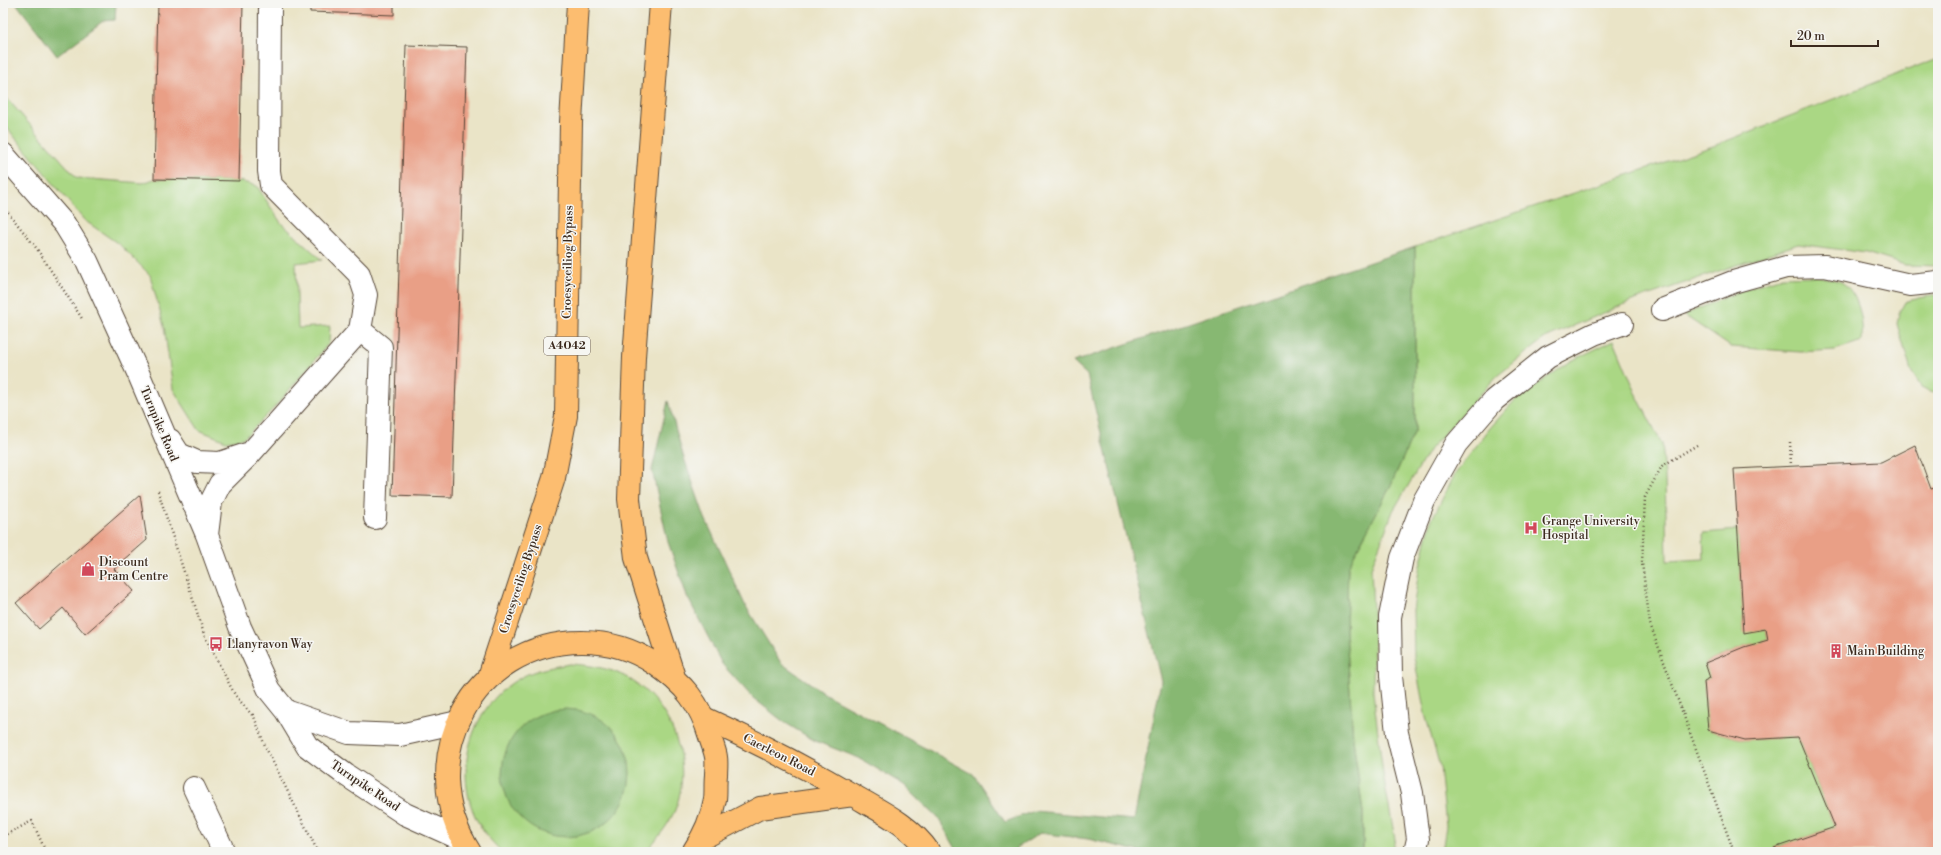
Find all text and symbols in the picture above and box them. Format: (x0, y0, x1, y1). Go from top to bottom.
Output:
scale bar (1791, 22, 1878, 48)
text: 20 m (1797, 29, 1825, 44)
street label: Croesyceiliog Bypass (560, 205, 576, 319)
road number: A4042 (544, 337, 590, 355)
street label: Turnpike Road (136, 384, 182, 464)
place label: Grange University Hospital (1542, 514, 1640, 543)
hospital icon: Grange University Hospital (1523, 520, 1539, 536)
street label: Croesyceiliog Bypass (496, 523, 546, 635)
place label: Discount Pram Centre (99, 555, 168, 584)
shop icon: Discount Pram Centre (80, 561, 96, 577)
bus stop icon: Llanyravon Way (208, 636, 224, 652)
place label: Llanyravon Way (227, 637, 313, 652)
building icon: Main Building (1828, 643, 1844, 659)
place label: Main Building (1847, 644, 1925, 659)
street label: Caerleon Road (740, 730, 818, 780)
street label: Turnpike Road (328, 757, 403, 815)

